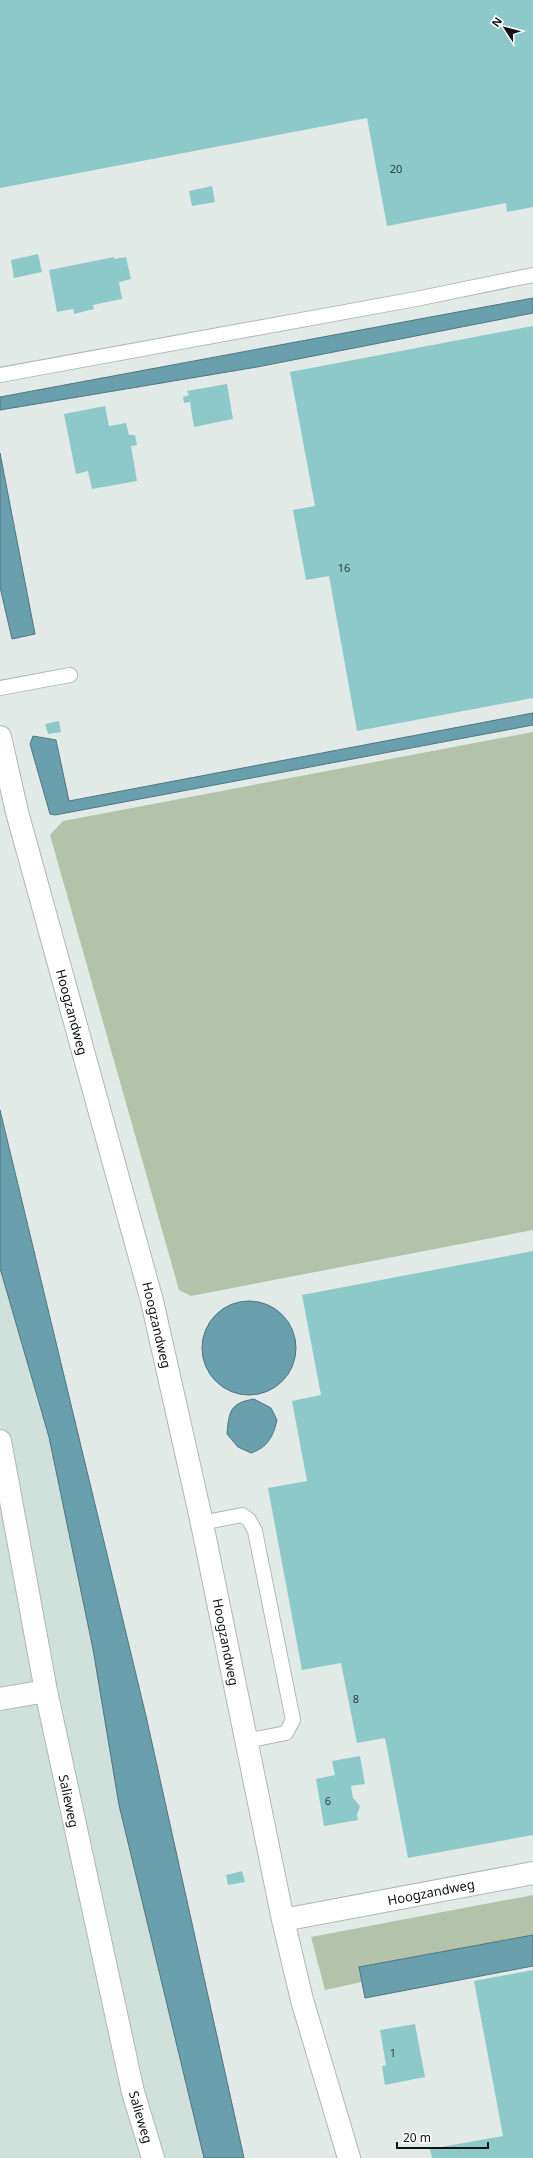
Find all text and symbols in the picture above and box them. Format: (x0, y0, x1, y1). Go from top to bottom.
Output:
north arrow (485, 8, 525, 48)
text: N (488, 14, 505, 30)
house number: 20 (390, 161, 402, 176)
house number: 16 (338, 560, 350, 575)
street label: Hoogzandweg (52, 967, 92, 1057)
street label: Hoogzandweg (138, 1280, 176, 1370)
street label: Hoogzandweg (209, 1597, 243, 1687)
house number: 8 (353, 1691, 359, 1706)
street label: Salieweg (55, 1773, 83, 1829)
house number: 6 (325, 1793, 331, 1808)
street label: Hoogzandweg (386, 1875, 476, 1909)
house number: 1 (390, 2045, 396, 2060)
street label: Salieweg (125, 2089, 157, 2145)
scale bar (397, 2124, 488, 2150)
text: 20 m (403, 2129, 431, 2146)

